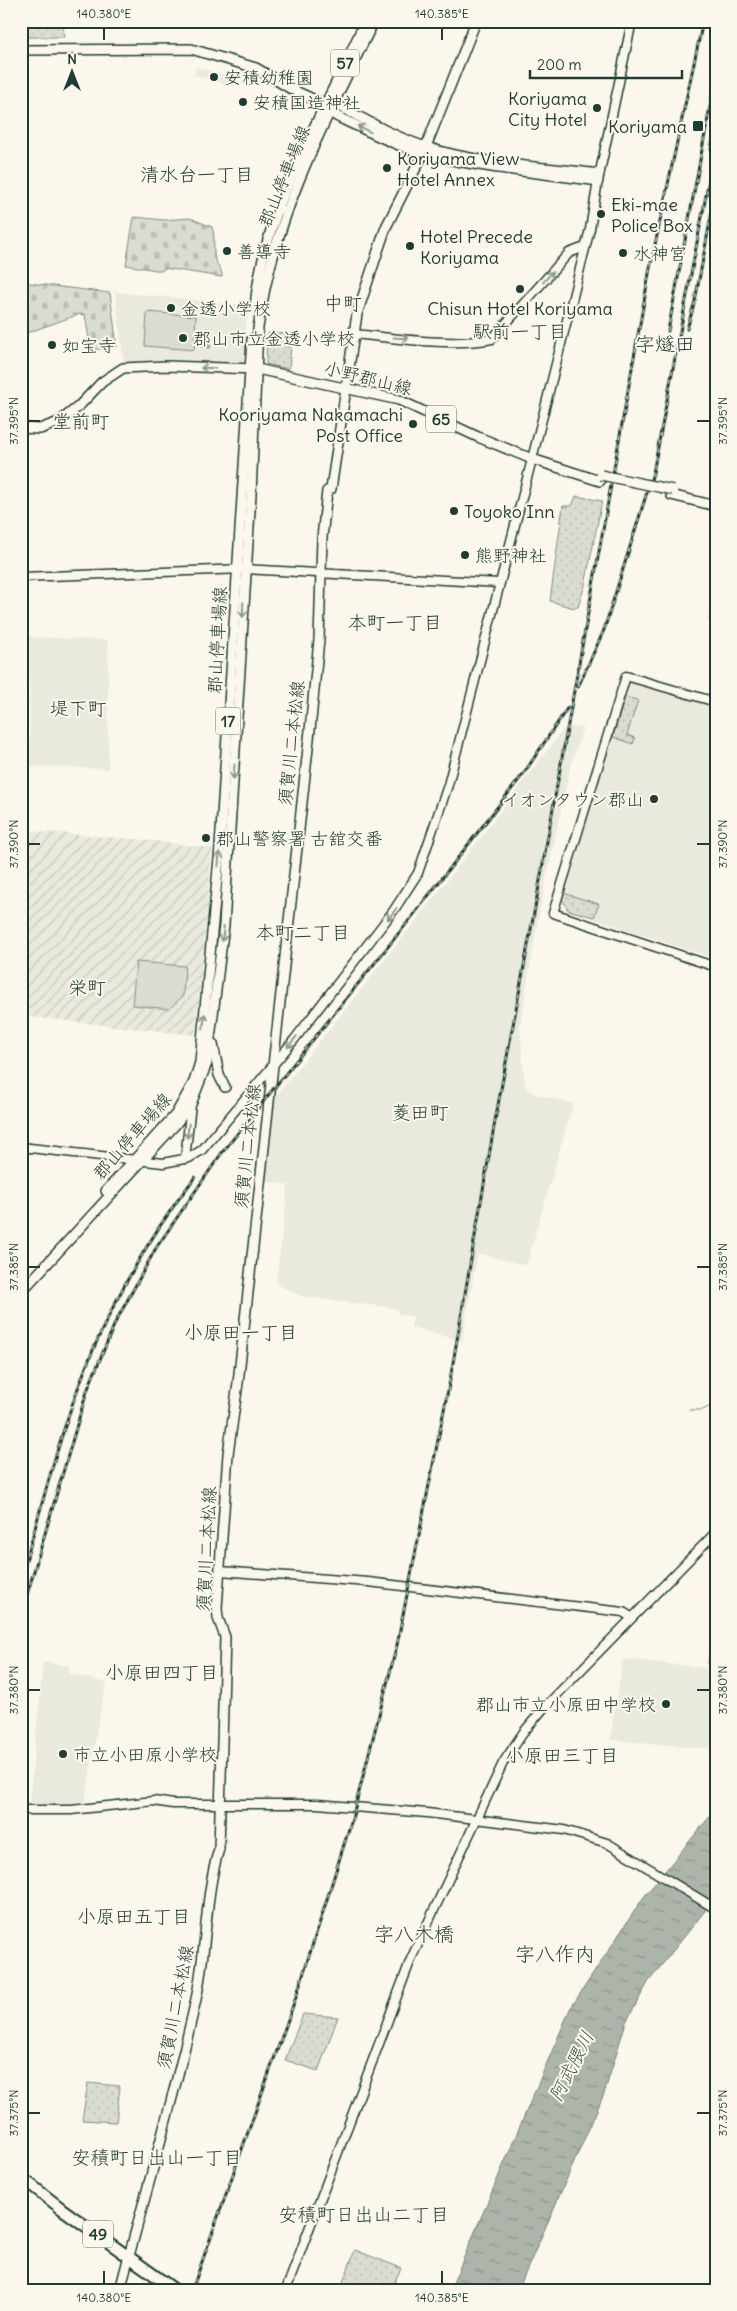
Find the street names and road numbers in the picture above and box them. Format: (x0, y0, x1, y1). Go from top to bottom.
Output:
road number: 57 (331, 49, 359, 76)
street label: 郡山停車場線 (253, 122, 315, 230)
street label: 小野郡山線 (322, 356, 414, 400)
road number: 65 (426, 406, 456, 432)
street label: 郡山停車場線 (203, 585, 231, 695)
street label: 須賀川二本松線 (273, 679, 309, 807)
road number: 17 (216, 708, 240, 734)
street label: 須賀川二本松線 (229, 1082, 265, 1210)
street label: 郡山停車場線 (88, 1088, 176, 1184)
street label: 須賀川二本松線 (191, 1485, 221, 1613)
street label: 須賀川二本松線 (152, 1943, 198, 2071)
road number: 49 (83, 2220, 113, 2248)

